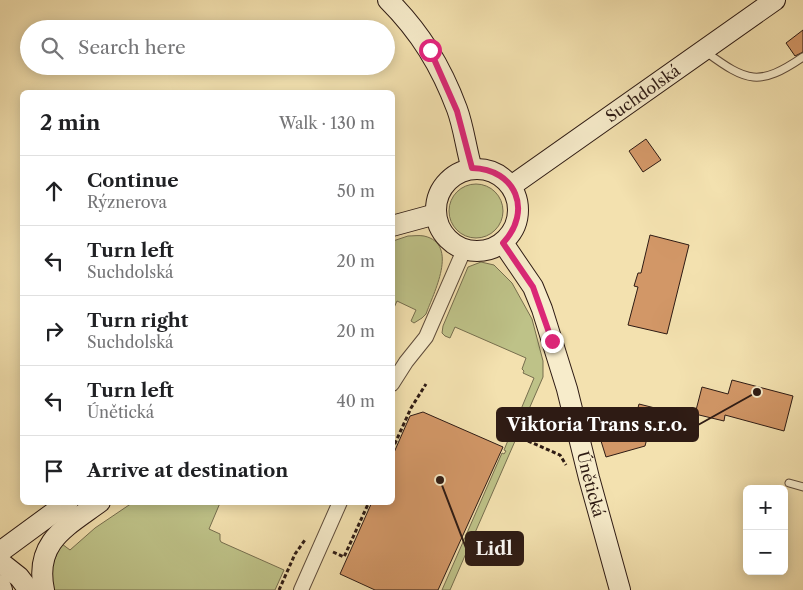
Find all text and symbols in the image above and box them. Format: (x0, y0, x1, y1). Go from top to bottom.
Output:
search box (20, 20, 395, 75)
icon: search (38, 34, 66, 62)
text: Search here (78, 36, 186, 59)
route start (419, 39, 442, 62)
street label: Suchdolská (601, 60, 684, 126)
text: 2 min (40, 110, 100, 135)
text: Walk · 130 m (279, 113, 375, 133)
text: Continue (87, 169, 179, 192)
icon: ahead (40, 177, 68, 205)
text: 50 m (337, 181, 375, 201)
text: Rýznerova (87, 192, 167, 212)
text: Turn left (87, 239, 174, 262)
icon: left (40, 247, 68, 275)
text: 20 m (336, 251, 375, 271)
text: Suchdolská (87, 262, 174, 282)
text: Turn right (87, 309, 188, 332)
icon: right (40, 317, 68, 345)
text: 20 m (336, 321, 375, 341)
route end (541, 330, 564, 353)
text: Suchdolská (87, 332, 174, 352)
text: Turn left (87, 379, 174, 402)
icon: left (40, 387, 68, 415)
text: 40 m (336, 391, 375, 411)
text: Únětická (87, 402, 154, 422)
callout: Viktoria Trans s.r.o. (497, 408, 698, 441)
text: Viktoria Trans s.r.o. (506, 414, 687, 436)
street label: Únětická (573, 449, 609, 520)
icon: arrive (40, 457, 68, 485)
text: Arrive at destination (87, 459, 288, 482)
map controls (743, 485, 788, 575)
button: + (743, 485, 788, 530)
button: − (743, 530, 788, 575)
callout: Lidl (466, 532, 523, 565)
text: Lidl (475, 538, 513, 560)

